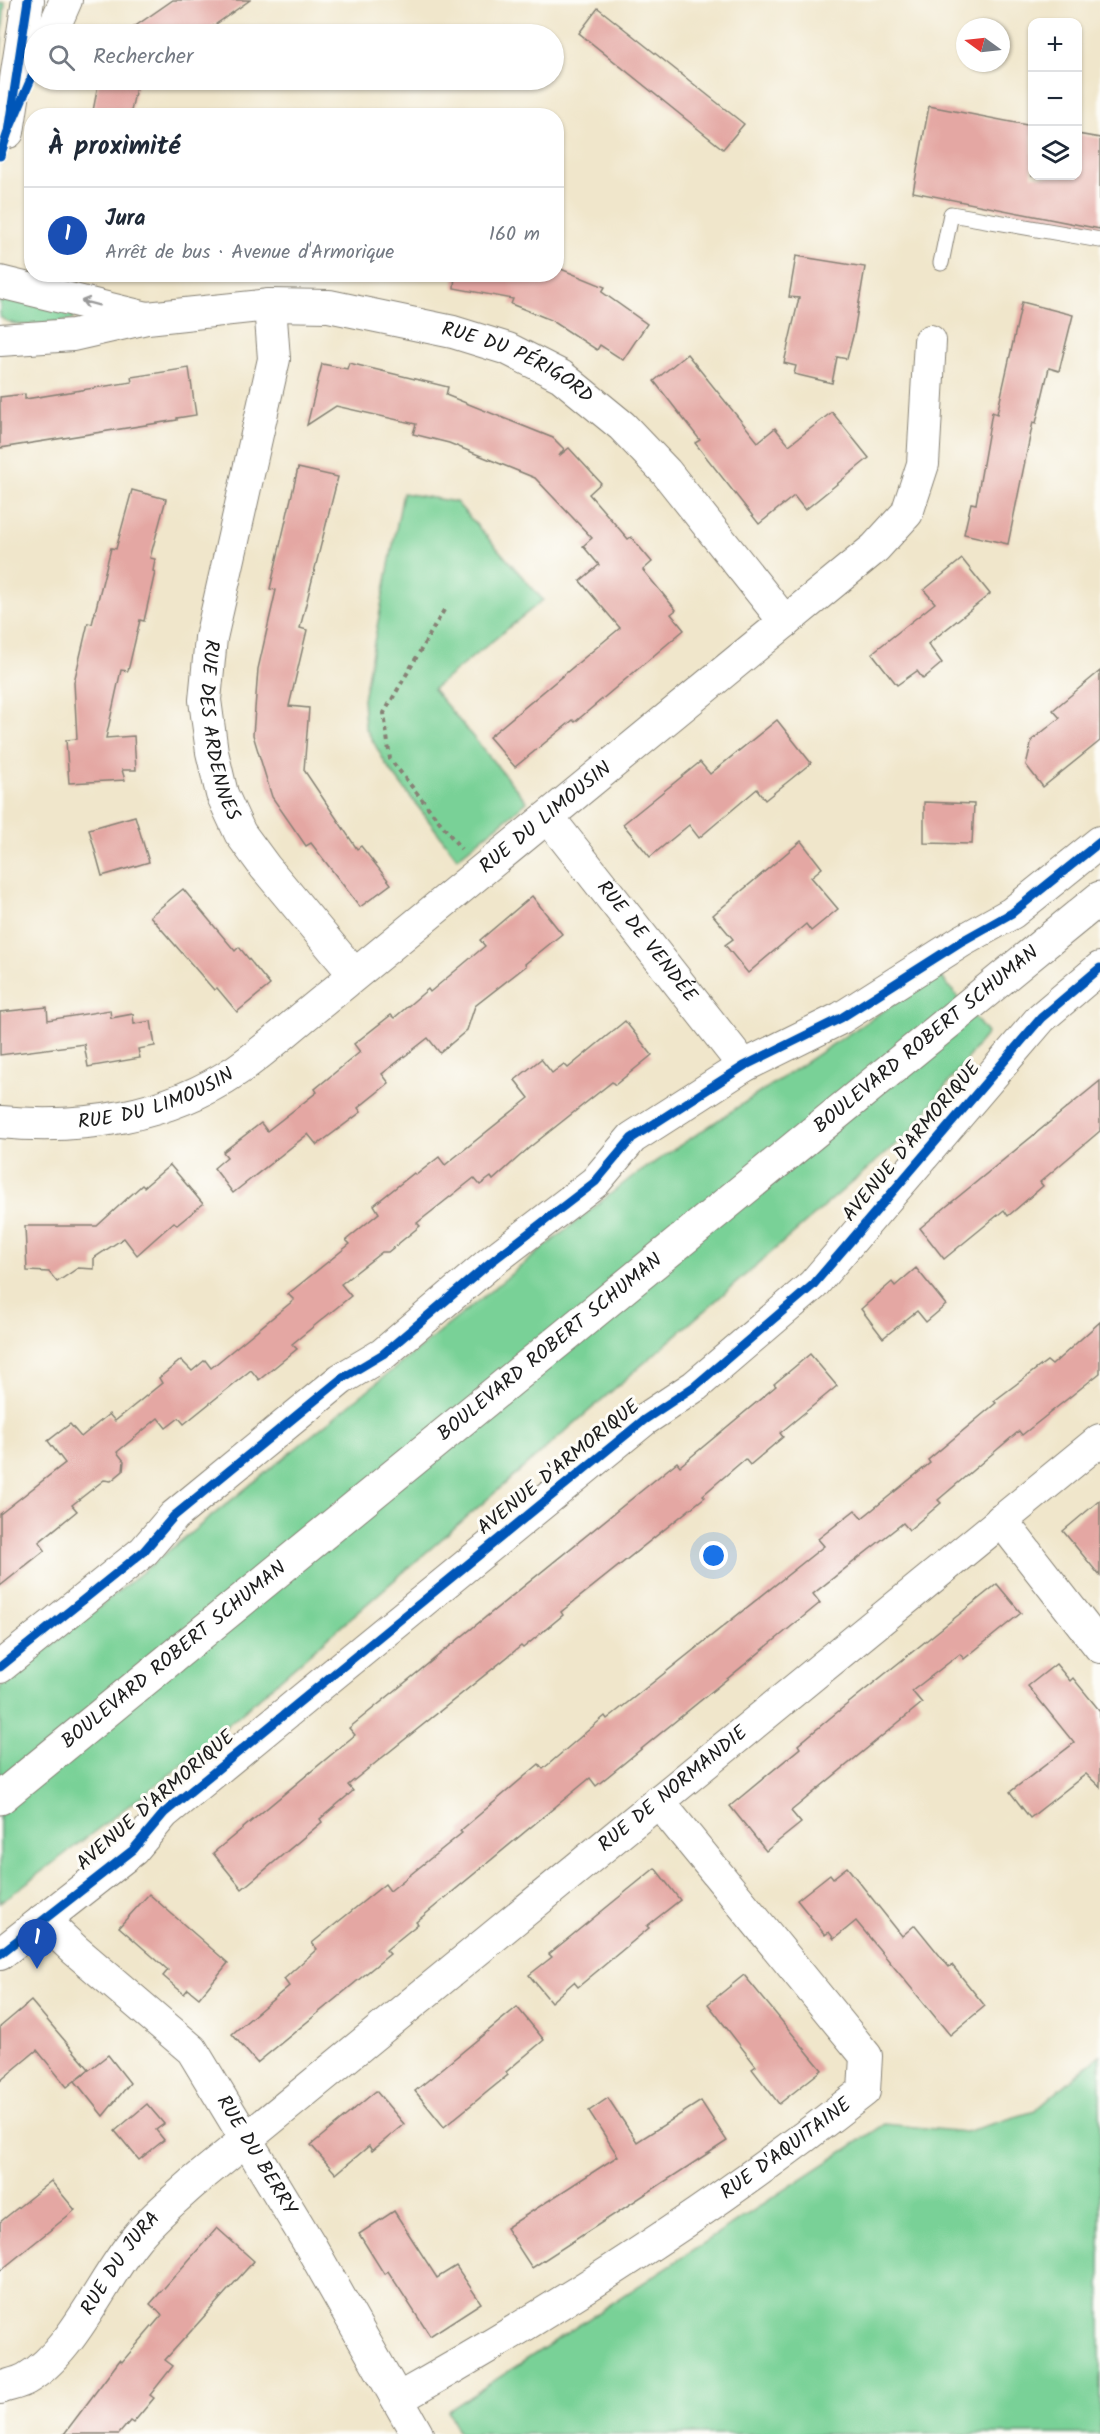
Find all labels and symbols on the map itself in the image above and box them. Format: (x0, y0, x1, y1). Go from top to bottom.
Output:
north arrow (956, 18, 1010, 72)
one-way arrow (81, 296, 100, 308)
street label: RUE DU PÉRIGORD (439, 314, 600, 412)
street label: RUE DES ARDENNES (189, 638, 248, 827)
street label: RUE DU LIMOUSIN (472, 754, 619, 882)
street label: RUE DE VENDÉE (588, 874, 706, 1011)
street label: BOULEVARD ROBERT SCHUMAN (807, 938, 1046, 1142)
street label: AVENUE D'ARMORIQUE (835, 1053, 990, 1230)
street label: RUE DU LIMOUSIN (76, 1060, 241, 1139)
street label: BOULEVARD ROBERT SCHUMAN (430, 1246, 670, 1450)
street label: AVENUE D'ARMORIQUE (471, 1391, 648, 1544)
your location (699, 1541, 728, 1570)
street label: BOULEVARD ROBERT SCHUMAN (54, 1553, 294, 1758)
street label: RUE DE NORMANDIE (591, 1717, 756, 1861)
street label: AVENUE D'ARMORIQUE (69, 1722, 244, 1879)
pin: 1 (18, 1920, 57, 1969)
street label: RUE DU BERRY (207, 2089, 305, 2223)
street label: RUE D'AQUITAINE (714, 2089, 860, 2209)
street label: RUE DU JURA (73, 2204, 169, 2322)

